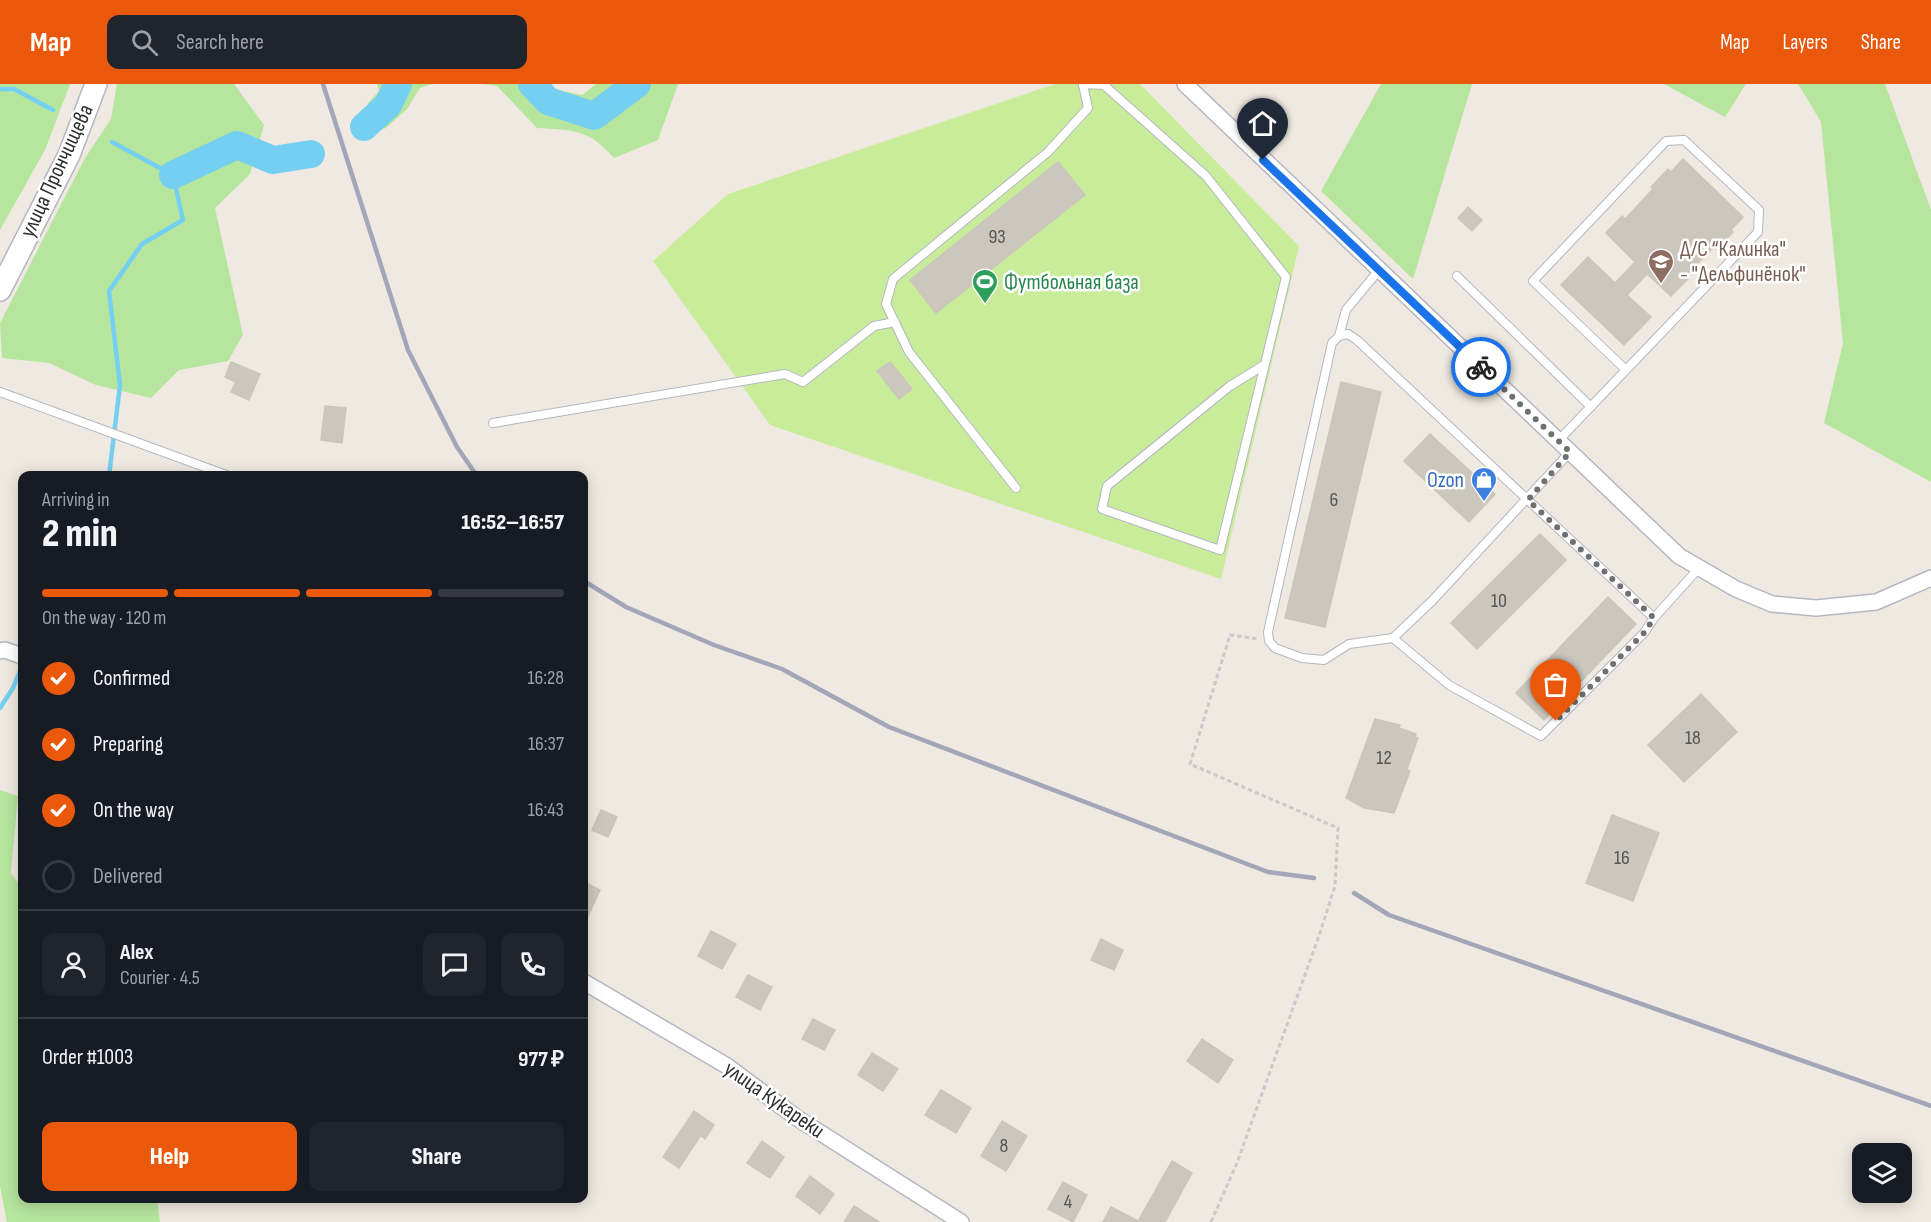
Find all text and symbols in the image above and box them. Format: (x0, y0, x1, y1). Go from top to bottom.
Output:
search box (107, 15, 527, 69)
text: Map (30, 26, 71, 59)
icon: search (128, 26, 161, 59)
text: Search here (176, 29, 264, 56)
text: Map (1720, 30, 1749, 55)
text: Layers (1782, 30, 1828, 55)
text: Share (1861, 30, 1901, 55)
pin (1237, 98, 1288, 160)
street label: улица Прончищева (14, 100, 100, 242)
icon: home (1246, 107, 1279, 140)
house number: 93 (988, 225, 1006, 249)
place label: Д/С “Калинка" - "Дельфинёнок" (1680, 236, 1806, 288)
school or university icon: Д/С “Калинка" - "Дельфинёнок" (1646, 247, 1676, 285)
sports icon: Футбольная база (970, 267, 1000, 305)
place label: Футбольная база (1004, 269, 1139, 296)
courier (1451, 337, 1511, 397)
icon: bike (1465, 351, 1498, 384)
shop icon: Ozon (1469, 465, 1499, 503)
place label: Ozon (1427, 467, 1464, 494)
text: Arriving in (42, 488, 110, 512)
house number: 6 (1330, 488, 1338, 512)
text: 16:52–16:57 (461, 509, 564, 536)
text: 2 min (42, 511, 118, 558)
house number: 10 (1491, 589, 1507, 613)
text: On the way · 120 m (42, 606, 166, 630)
pin (1530, 659, 1581, 721)
icon: check (42, 662, 75, 695)
text: Confirmed (93, 665, 170, 692)
text: 16:28 (527, 666, 564, 690)
icon: bag (1539, 668, 1572, 701)
house number: 18 (1685, 726, 1701, 750)
icon: check (42, 728, 75, 761)
text: Preparing (93, 731, 163, 758)
text: 16:37 (528, 732, 564, 756)
house number: 12 (1376, 746, 1392, 770)
icon: check (42, 794, 75, 827)
text: On the way (93, 797, 174, 824)
text: 16:43 (528, 798, 564, 822)
house number: 16 (1614, 846, 1630, 870)
text: Delivered (93, 863, 162, 890)
button: person (42, 933, 105, 996)
button: chat (423, 933, 486, 996)
button: phone (501, 933, 564, 996)
text: Alex (120, 939, 153, 966)
text: Courier · 4.5 (120, 966, 200, 990)
text: Order #1003 (42, 1044, 133, 1071)
text: 977 ₽ (518, 1046, 564, 1073)
street label: улица Кукареки (718, 1055, 830, 1145)
button: Help (42, 1122, 297, 1191)
button: Share (309, 1122, 564, 1191)
house number: 8 (1000, 1134, 1008, 1158)
map controls (1852, 1143, 1912, 1203)
button: layers (1852, 1143, 1912, 1203)
house number: 4 (1064, 1190, 1072, 1214)

